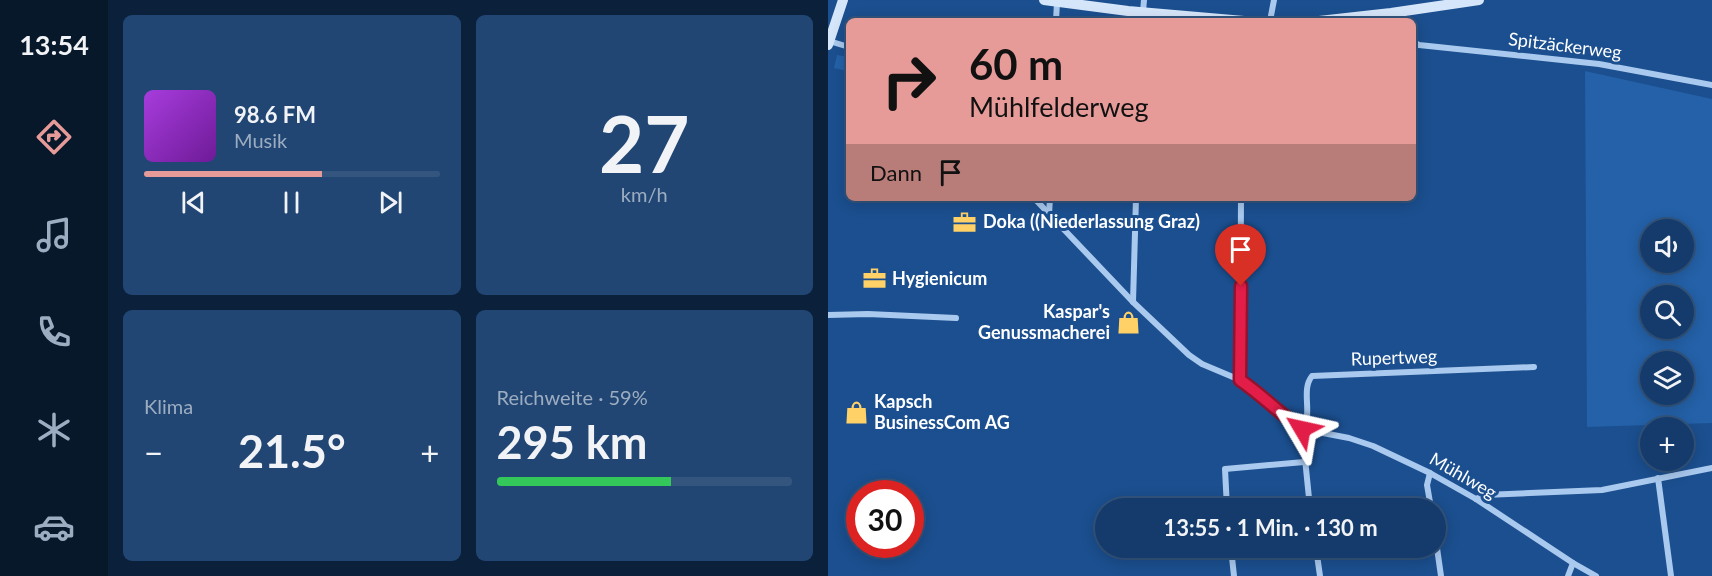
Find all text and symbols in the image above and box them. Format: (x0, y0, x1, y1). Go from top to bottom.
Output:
street label: Spitzäckerweg (1507, 27, 1623, 63)
text: 13:54 (19, 28, 89, 61)
text: 60 m (969, 39, 1063, 89)
icon: right (870, 42, 948, 120)
text: Mühlfelderweg (969, 90, 1148, 123)
text: 27 (599, 96, 689, 190)
text: 98.6 FM (234, 101, 316, 128)
icon: directions (33, 116, 75, 158)
text: Musik (234, 128, 287, 152)
icon: arrive (934, 156, 967, 189)
text: Dann (870, 159, 922, 186)
text: km/h (621, 182, 668, 206)
icon: previous (177, 186, 210, 219)
icon: pause (275, 186, 308, 219)
icon: next (374, 186, 407, 219)
office icon: Doka ((Niederlassung Graz) (952, 209, 978, 235)
place label: Doka ((Niederlassung Graz) (983, 210, 1200, 232)
icon: music (33, 214, 75, 256)
map controls (1640, 219, 1694, 471)
button: sound (1640, 219, 1694, 273)
pin (1215, 224, 1266, 286)
icon: arrive (1224, 233, 1257, 266)
office icon: Hygienicum (861, 266, 887, 292)
place label: Hygienicum (892, 267, 987, 289)
button: search (1640, 285, 1694, 339)
place label: Kaspar's Genussmacherei (978, 300, 1110, 343)
shop icon: Kaspar's Genussmacherei (1115, 309, 1141, 335)
icon: phone (33, 311, 75, 353)
street label: Rupertweg (1350, 344, 1438, 370)
button: layers (1640, 351, 1694, 405)
text: Reichweite · 59% (497, 385, 648, 409)
place label: Kapsch BusinessCom AG (874, 390, 1010, 433)
text: Klima (144, 394, 193, 418)
position arrow (1270, 397, 1334, 461)
shop icon: Kapsch BusinessCom AG (843, 399, 869, 425)
icon: climate (33, 409, 75, 451)
text: 295 km (497, 415, 647, 469)
button: + (1640, 417, 1694, 471)
text: 21.5° (238, 424, 346, 478)
text: − (144, 432, 163, 472)
text: + (420, 432, 440, 472)
street label: Mühlweg (1426, 447, 1501, 503)
speed limit sign: 30 (846, 480, 924, 558)
icon: car (33, 506, 75, 548)
text: 13:55 · 1 Min. · 130 m (1163, 514, 1378, 541)

